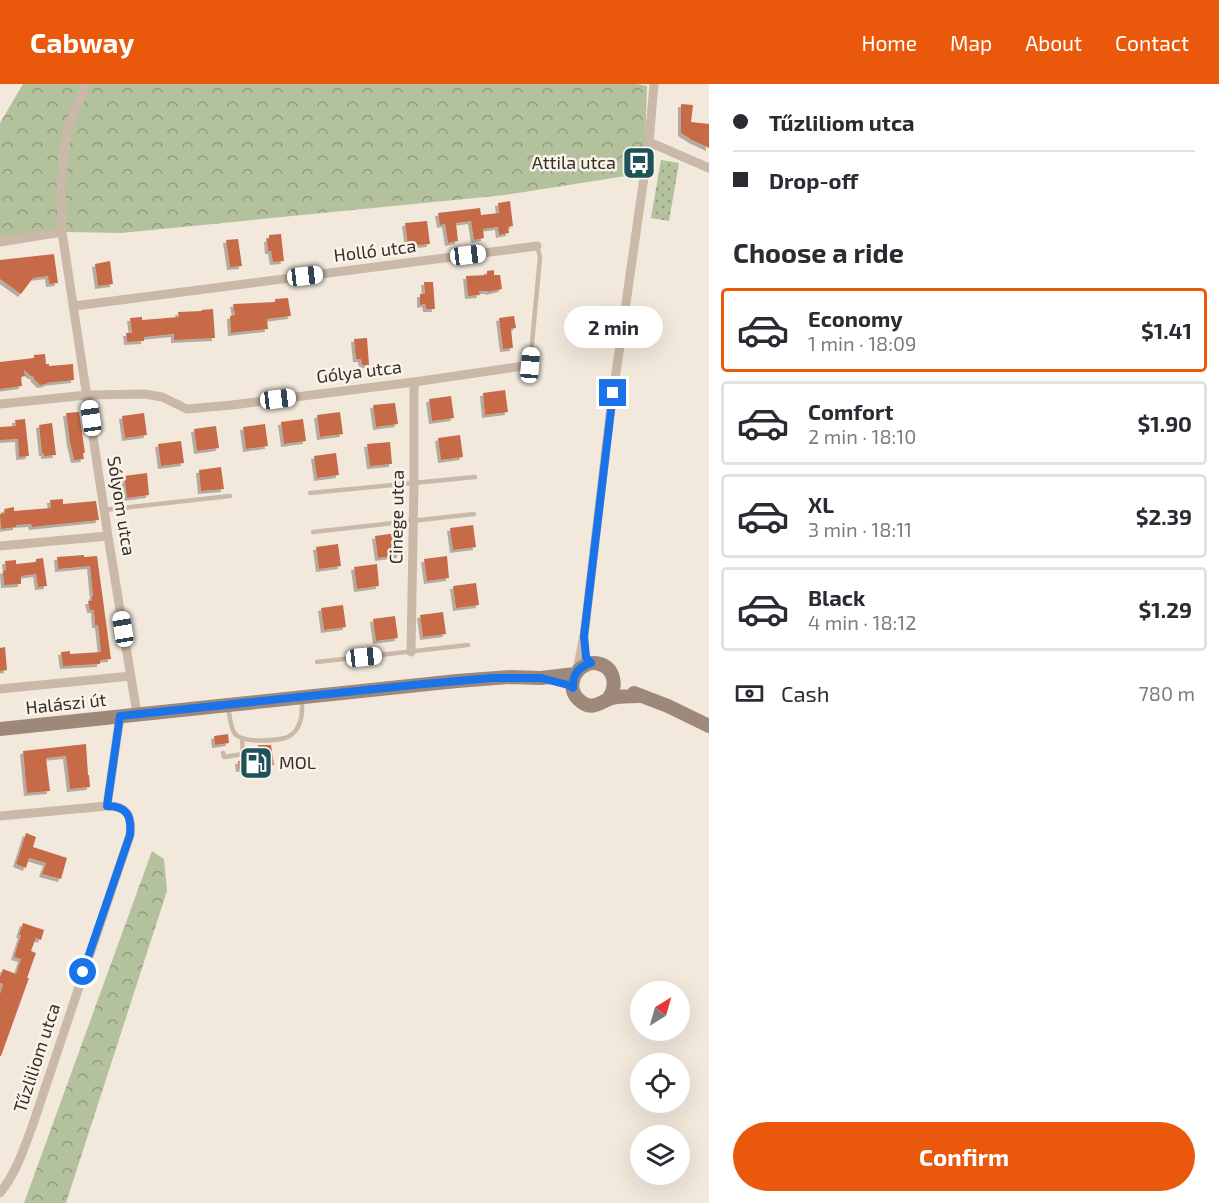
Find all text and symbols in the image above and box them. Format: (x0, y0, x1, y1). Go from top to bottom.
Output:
text: Cabway (30, 25, 134, 59)
text: Home (861, 30, 917, 55)
text: Map (950, 30, 992, 55)
text: About (1025, 30, 1082, 55)
text: Contact (1115, 30, 1189, 55)
text: Tűzliliom utca (769, 109, 915, 135)
bus stop icon: Attila utca (621, 145, 657, 181)
place label: Attila utca (532, 151, 616, 173)
text: Drop-off (769, 167, 858, 193)
street label: Holló utca (332, 234, 417, 266)
text: Choose a ride (733, 236, 904, 268)
car (449, 244, 487, 266)
car (286, 265, 324, 287)
icon: car (736, 303, 790, 357)
text: Economy (808, 305, 903, 331)
callout: 2 min (564, 306, 662, 348)
text: 2 min (588, 315, 639, 339)
text: $1.41 (1141, 317, 1192, 343)
text: 1 min · 18:09 (808, 331, 916, 355)
car (519, 346, 541, 384)
street label: Gólya utca (315, 355, 403, 387)
route end (599, 379, 626, 406)
car (259, 388, 297, 410)
icon: car (736, 396, 790, 450)
text: Comfort (808, 398, 893, 424)
car (80, 399, 102, 437)
text: $1.90 (1138, 410, 1192, 436)
text: 2 min · 18:10 (808, 424, 916, 448)
street label: Sólyom utca (103, 454, 141, 557)
street label: Cinege utca (384, 470, 408, 564)
icon: car (736, 489, 790, 543)
text: XL (808, 491, 834, 517)
text: $2.39 (1136, 503, 1192, 529)
text: 3 min · 18:11 (808, 517, 912, 541)
icon: car (736, 582, 790, 636)
text: Black (808, 584, 865, 610)
text: $1.29 (1139, 596, 1192, 622)
car (111, 610, 135, 648)
text: 4 min · 18:12 (808, 610, 917, 634)
car (345, 646, 383, 668)
icon: cash (733, 677, 766, 710)
text: Cash (781, 680, 830, 706)
text: 780 m (1139, 681, 1195, 705)
street label: Halászi út (24, 688, 107, 718)
fuel station icon: MOL (238, 745, 274, 781)
place label: MOL (279, 751, 316, 773)
route start (69, 958, 96, 985)
north arrow (630, 981, 690, 1041)
map controls (630, 981, 690, 1185)
street label: Tűzliliom utca (8, 1000, 64, 1115)
button: locate (630, 1053, 690, 1113)
button: Confirm (733, 1122, 1195, 1191)
button: layers (630, 1125, 690, 1185)

